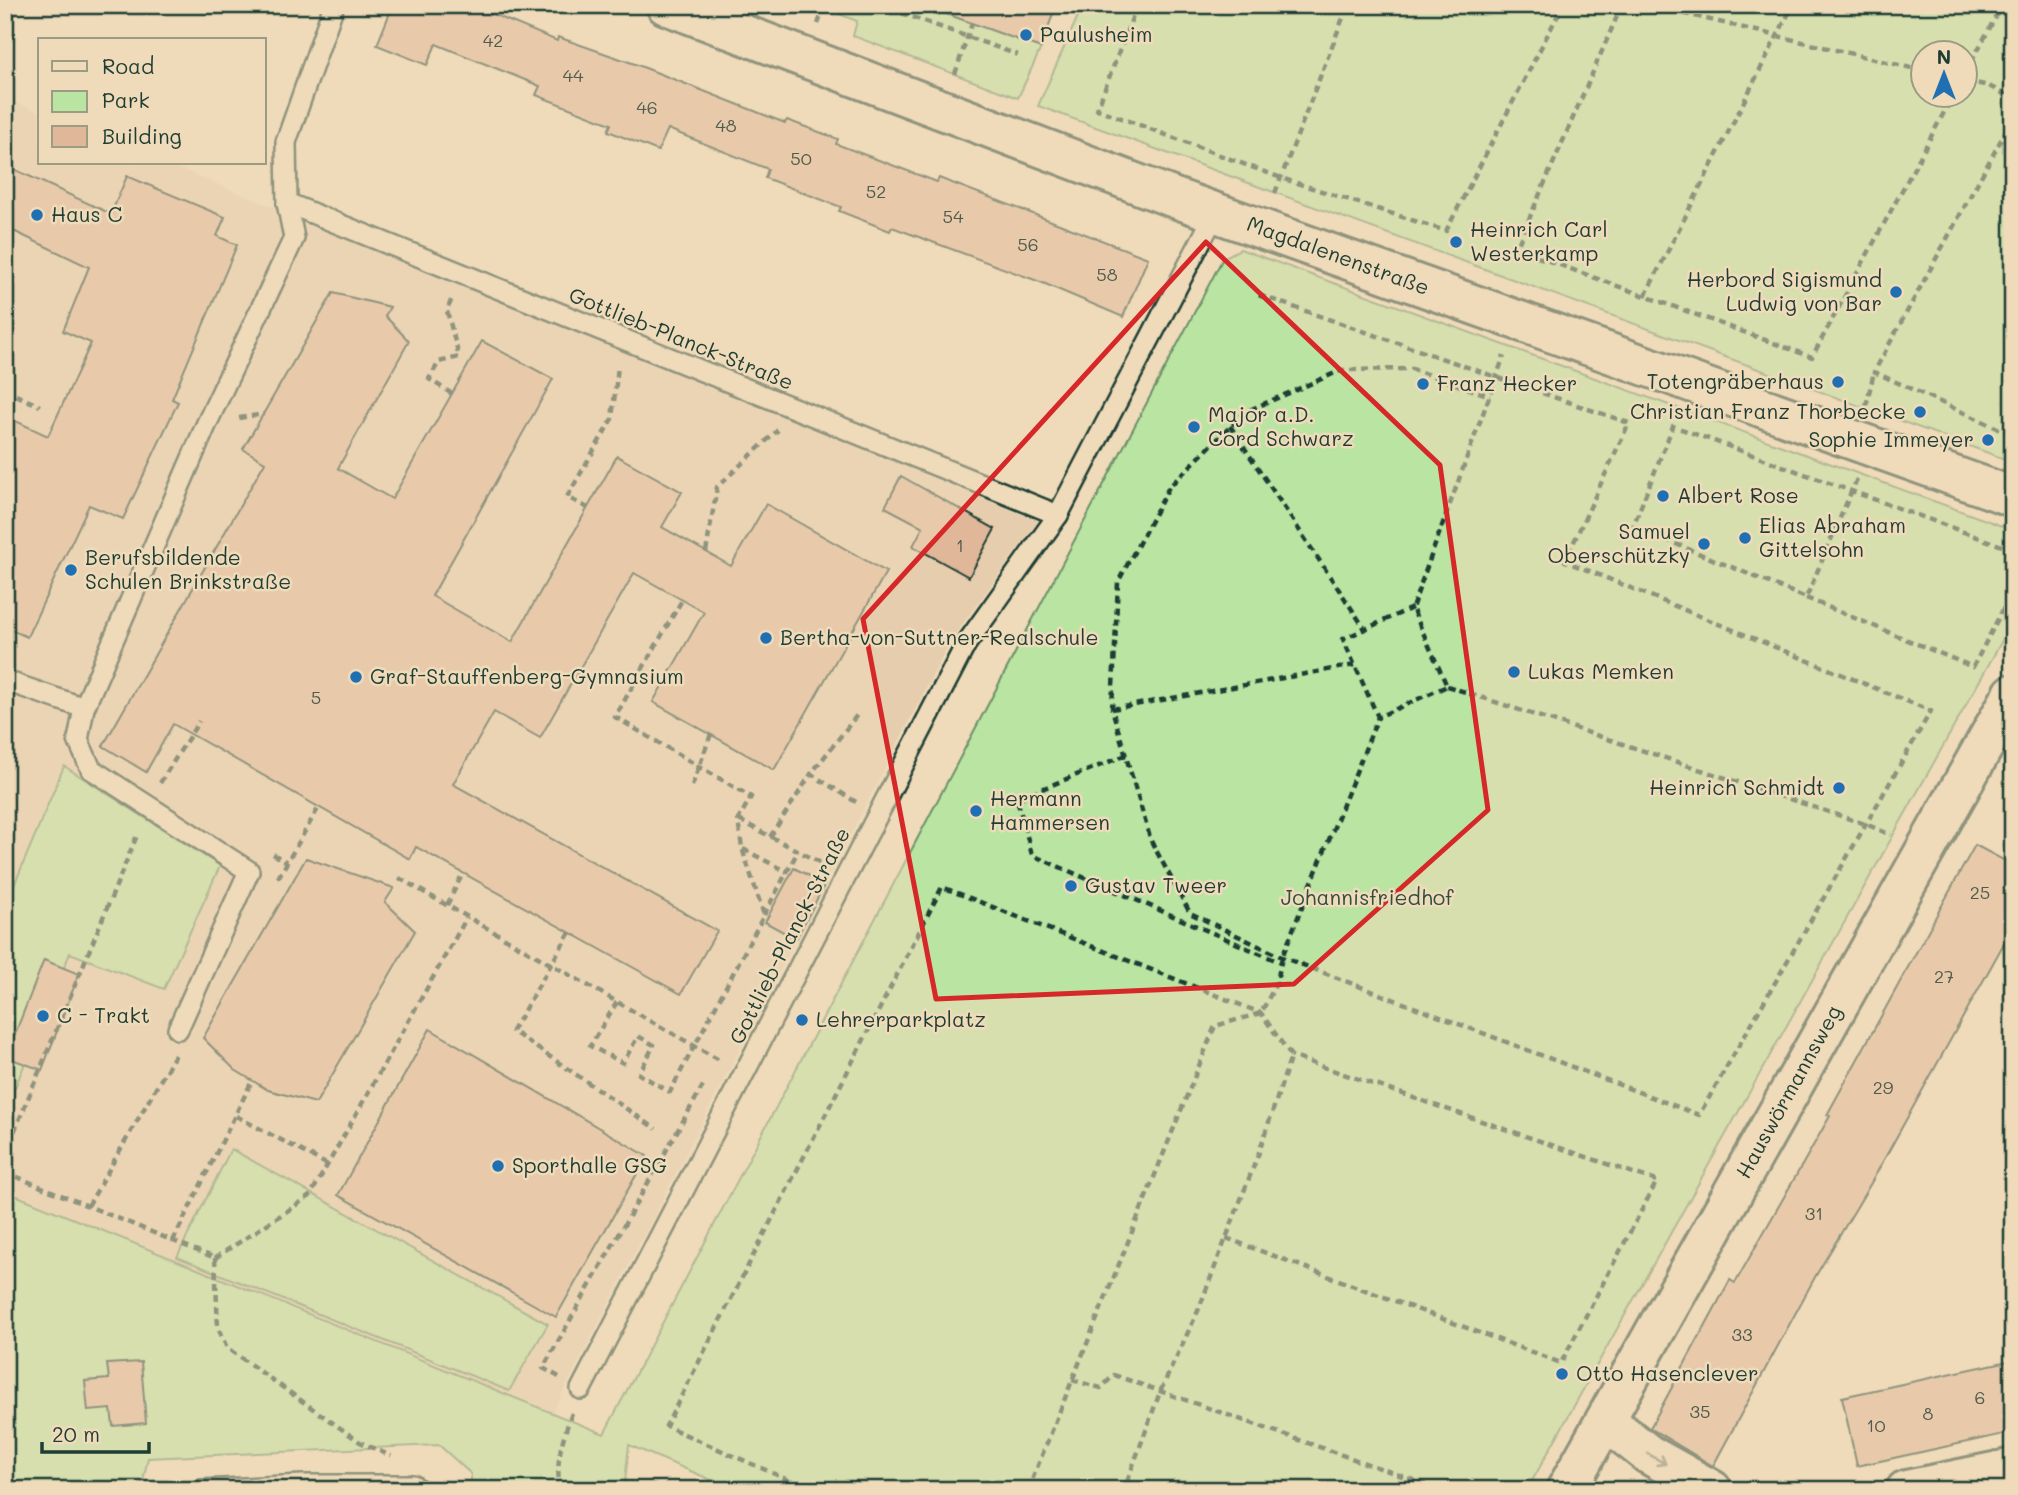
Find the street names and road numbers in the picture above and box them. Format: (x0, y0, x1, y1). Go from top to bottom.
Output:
street label: Magdalenenstraße (1244, 209, 1433, 300)
street label: Gottlieb-Planck-Straße (565, 280, 798, 395)
street label: Gottlieb-Planck-Straße (722, 822, 855, 1048)
street label: Hauswörmannsweg (1729, 1000, 1846, 1183)

